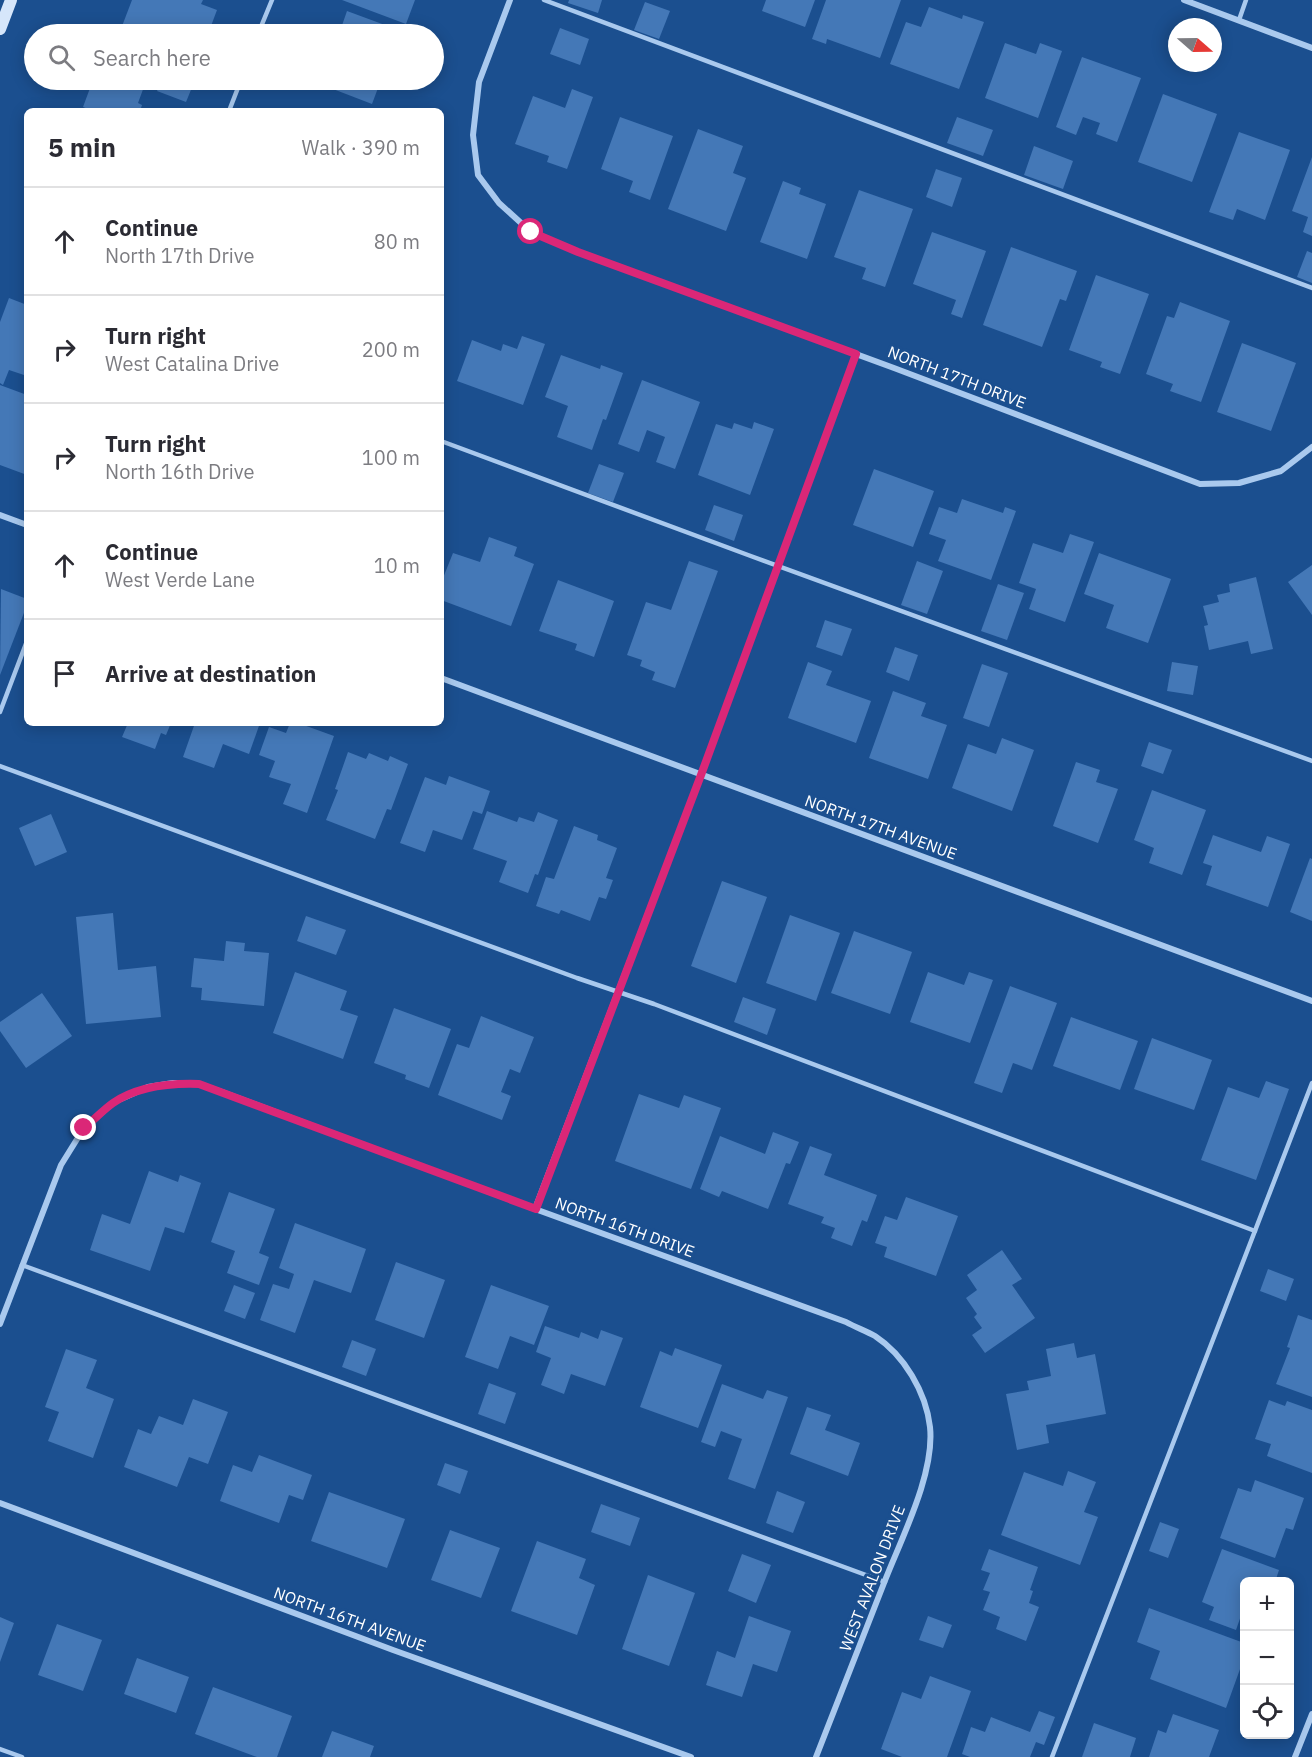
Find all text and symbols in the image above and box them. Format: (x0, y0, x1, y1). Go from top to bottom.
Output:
north arrow (1168, 18, 1222, 72)
search box (24, 24, 444, 90)
icon: search (45, 41, 78, 74)
text: Search here (93, 43, 211, 72)
text: 5 min (48, 130, 116, 164)
text: Walk · 390 m (302, 134, 420, 161)
text: Continue (105, 213, 198, 242)
route start (517, 218, 543, 244)
icon: ahead (48, 225, 81, 258)
text: 80 m (374, 228, 420, 255)
text: North 17th Drive (105, 242, 254, 269)
text: Turn right (105, 321, 206, 350)
icon: right (48, 333, 81, 366)
text: 200 m (362, 336, 420, 363)
street label: NORTH 17TH DRIVE (885, 341, 1029, 413)
text: West Catalina Drive (105, 350, 279, 377)
text: Turn right (105, 429, 206, 458)
icon: right (48, 441, 81, 474)
text: 100 m (362, 444, 420, 471)
text: North 16th Drive (105, 458, 254, 485)
text: Continue (105, 537, 198, 566)
icon: ahead (48, 549, 81, 582)
text: 10 m (374, 552, 420, 579)
text: West Verde Lane (105, 566, 255, 593)
icon: arrive (48, 657, 81, 690)
text: Arrive at destination (105, 659, 316, 688)
street label: NORTH 17TH AVENUE (802, 790, 960, 864)
route end (70, 1114, 96, 1140)
street label: NORTH 16TH DRIVE (553, 1193, 697, 1261)
street label: WEST AVALON DRIVE (835, 1502, 909, 1654)
map controls (1240, 1577, 1294, 1739)
button: + (1240, 1577, 1294, 1631)
street label: NORTH 16TH AVENUE (271, 1582, 429, 1656)
button: − (1240, 1631, 1294, 1685)
button: locate (1240, 1685, 1294, 1739)

